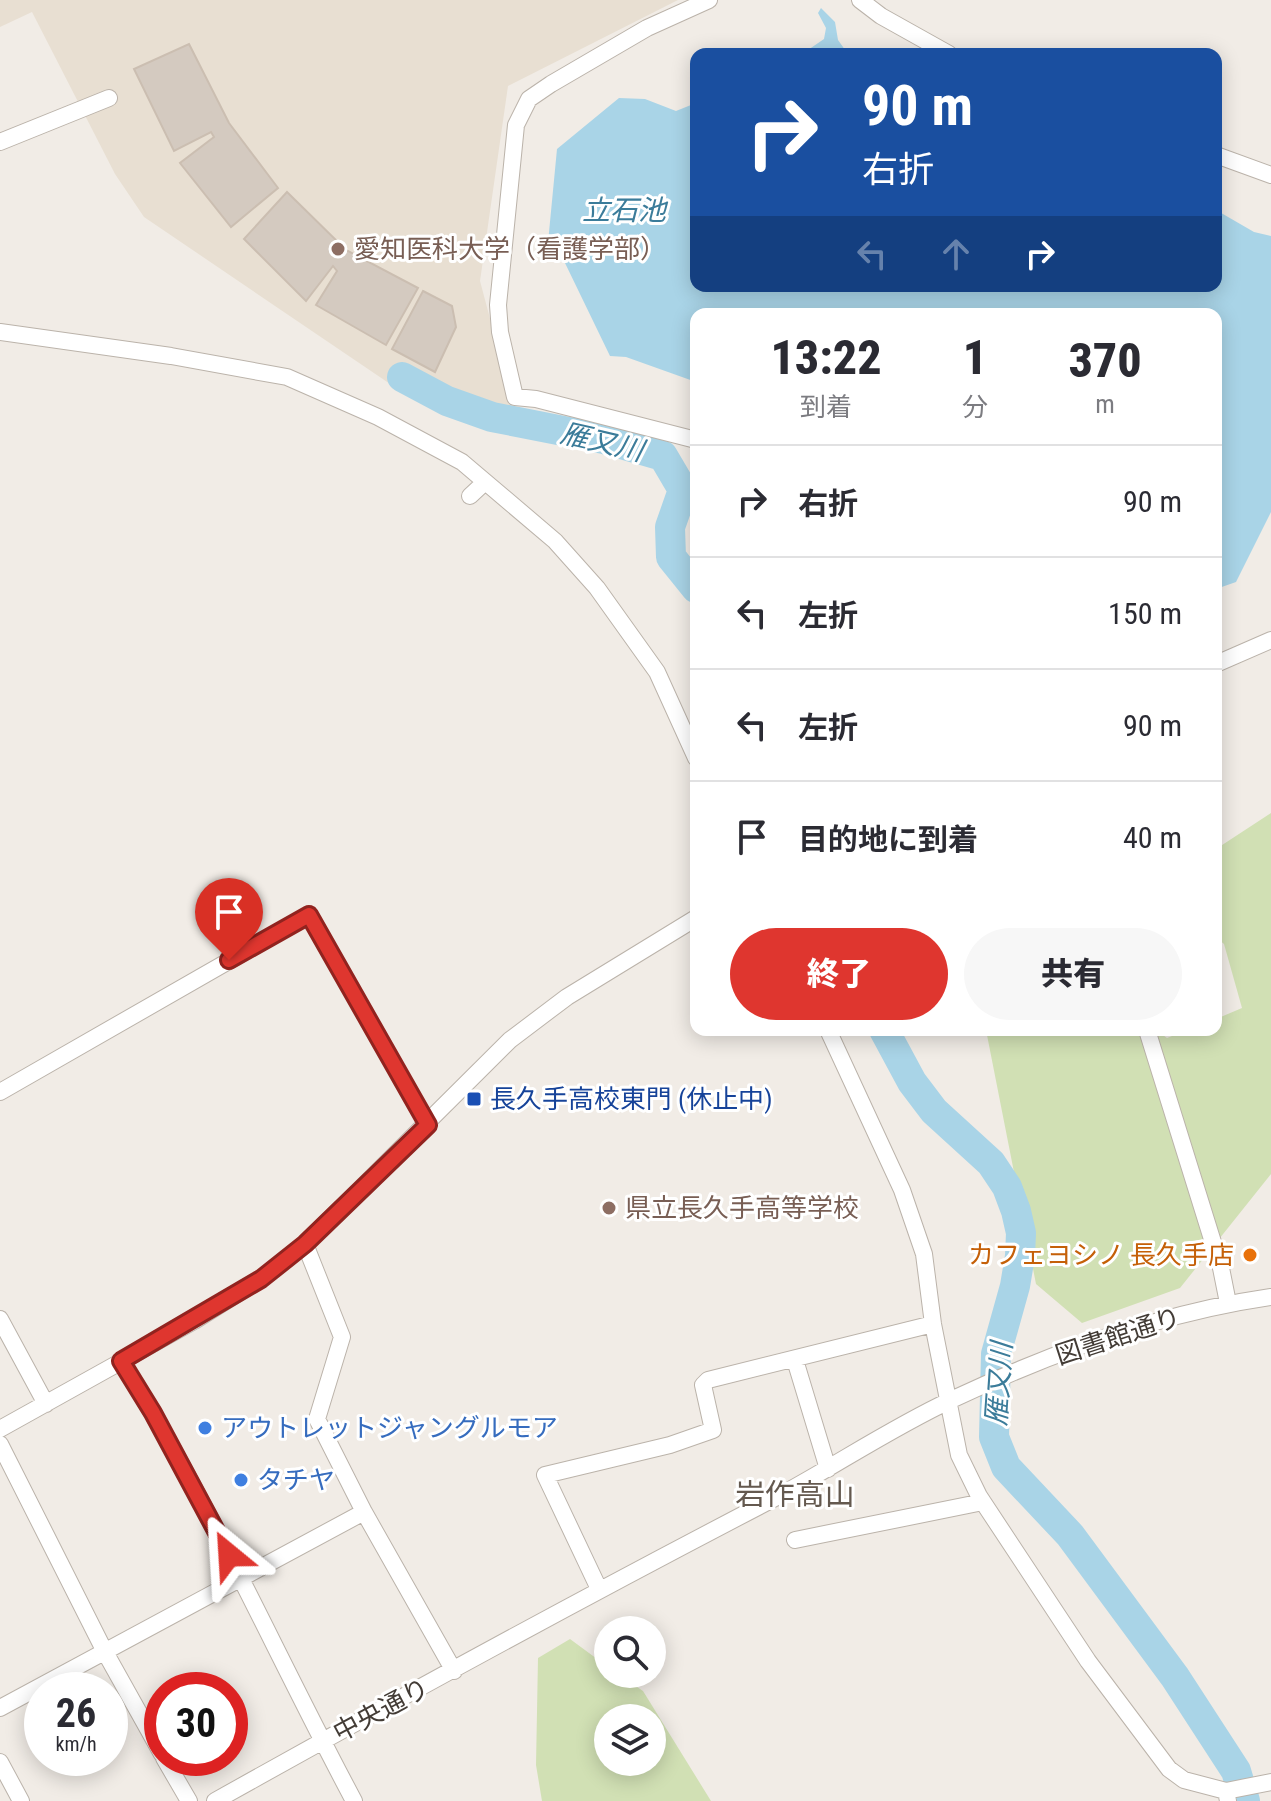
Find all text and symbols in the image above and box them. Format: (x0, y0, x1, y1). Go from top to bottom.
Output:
text: 90 m (862, 73, 973, 139)
icon: right (730, 80, 834, 184)
text: 右折 (862, 149, 934, 191)
water label: 立石池 (582, 194, 669, 227)
icon: left (850, 232, 894, 276)
icon: ahead (934, 232, 978, 276)
icon: right (1018, 232, 1062, 276)
place label: 愛知医科大学（看護学部） (354, 234, 666, 264)
marker: 愛知医科大学（看護学部） (329, 240, 347, 258)
text: 13:22 (770, 329, 882, 386)
text: 1 (963, 329, 987, 386)
text: 370 (1068, 332, 1142, 389)
text: m (1095, 389, 1115, 419)
text: 到着 (800, 392, 852, 422)
text: 分 (962, 392, 988, 422)
water label: 雁又川 (557, 416, 650, 468)
icon: right (730, 479, 774, 523)
text: 90 m (1123, 484, 1182, 519)
text: 右折 (798, 486, 858, 521)
icon: left (730, 591, 774, 635)
text: 150 m (1108, 596, 1182, 631)
text: 左折 (798, 598, 858, 633)
icon: left (730, 703, 774, 747)
text: 90 m (1123, 708, 1182, 743)
text: 左折 (798, 710, 858, 745)
icon: arrive (730, 815, 774, 859)
text: 40 m (1123, 820, 1182, 855)
text: 目的地に到着 (798, 822, 978, 857)
pin (195, 878, 263, 960)
icon: arrive (207, 890, 251, 934)
button: 終了 (730, 928, 948, 1020)
button: 共有 (964, 928, 1182, 1020)
place label: 長久手高校東門 (休止中) (490, 1084, 772, 1114)
marker: 長久手高校東門 (休止中) (465, 1090, 483, 1108)
place label: 県立長久手高等学校 (625, 1193, 859, 1223)
marker: 県立長久手高等学校 (600, 1199, 618, 1217)
place label: カフェヨシノ 長久手店 (968, 1240, 1234, 1270)
marker: カフェヨシノ 長久手店 (1241, 1246, 1259, 1264)
street label: 図書館通り (1052, 1302, 1184, 1370)
water label: 雁又川 (980, 1338, 1019, 1427)
place label: アウトレットジャングルモア (221, 1413, 558, 1443)
marker: アウトレットジャングルモア (196, 1419, 214, 1437)
place label: タチヤ (257, 1465, 335, 1495)
marker: タチヤ (232, 1471, 250, 1489)
district label: 岩作高山 (735, 1477, 855, 1512)
position arrow (187, 1513, 271, 1597)
map controls (594, 1616, 666, 1776)
button: search (594, 1616, 666, 1688)
speed limit sign: 30 (144, 1672, 248, 1776)
street label: 中央通り (328, 1672, 434, 1748)
text: 26 (56, 1690, 96, 1737)
button: layers (594, 1704, 666, 1776)
text: km/h (55, 1732, 97, 1756)

